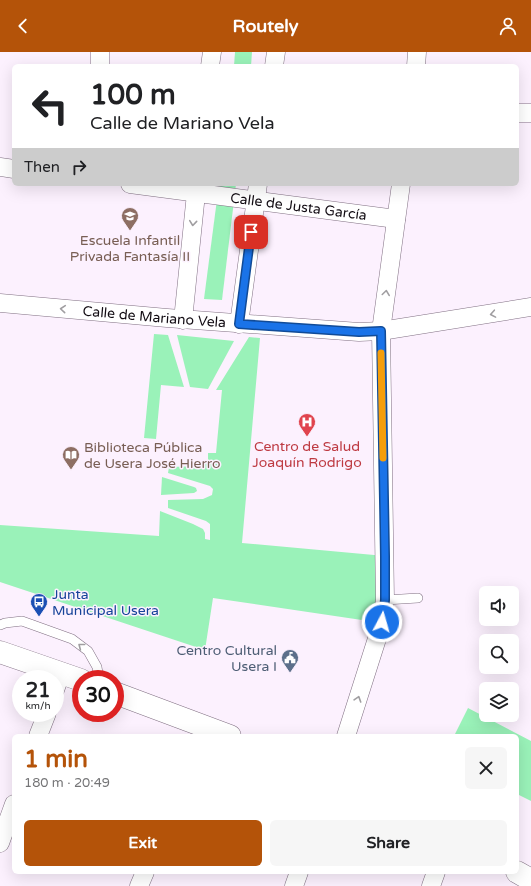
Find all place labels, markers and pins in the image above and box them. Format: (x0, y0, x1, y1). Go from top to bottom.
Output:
school or university icon: Escuela Infantil Privada Fantasía II (120, 206, 140, 231)
pin (234, 215, 268, 249)
place label: Escuela Infantil Privada Fantasía II (70, 232, 190, 265)
hospital icon: Centro de Salud Joaquín Rodrigo (297, 412, 317, 437)
place label: Centro de Salud Joaquín Rodrigo (252, 438, 362, 471)
place label: Biblioteca Pública de Usera José Hierro (84, 439, 221, 472)
library icon: Biblioteca Pública de Usera José Hierro (61, 445, 81, 470)
place label: Junta Municipal Usera (52, 586, 159, 619)
bus stop icon: Junta Municipal Usera (29, 592, 49, 617)
place label: Centro Cultural Usera I (176, 642, 277, 675)
public building icon: Centro Cultural Usera I (280, 648, 300, 673)

